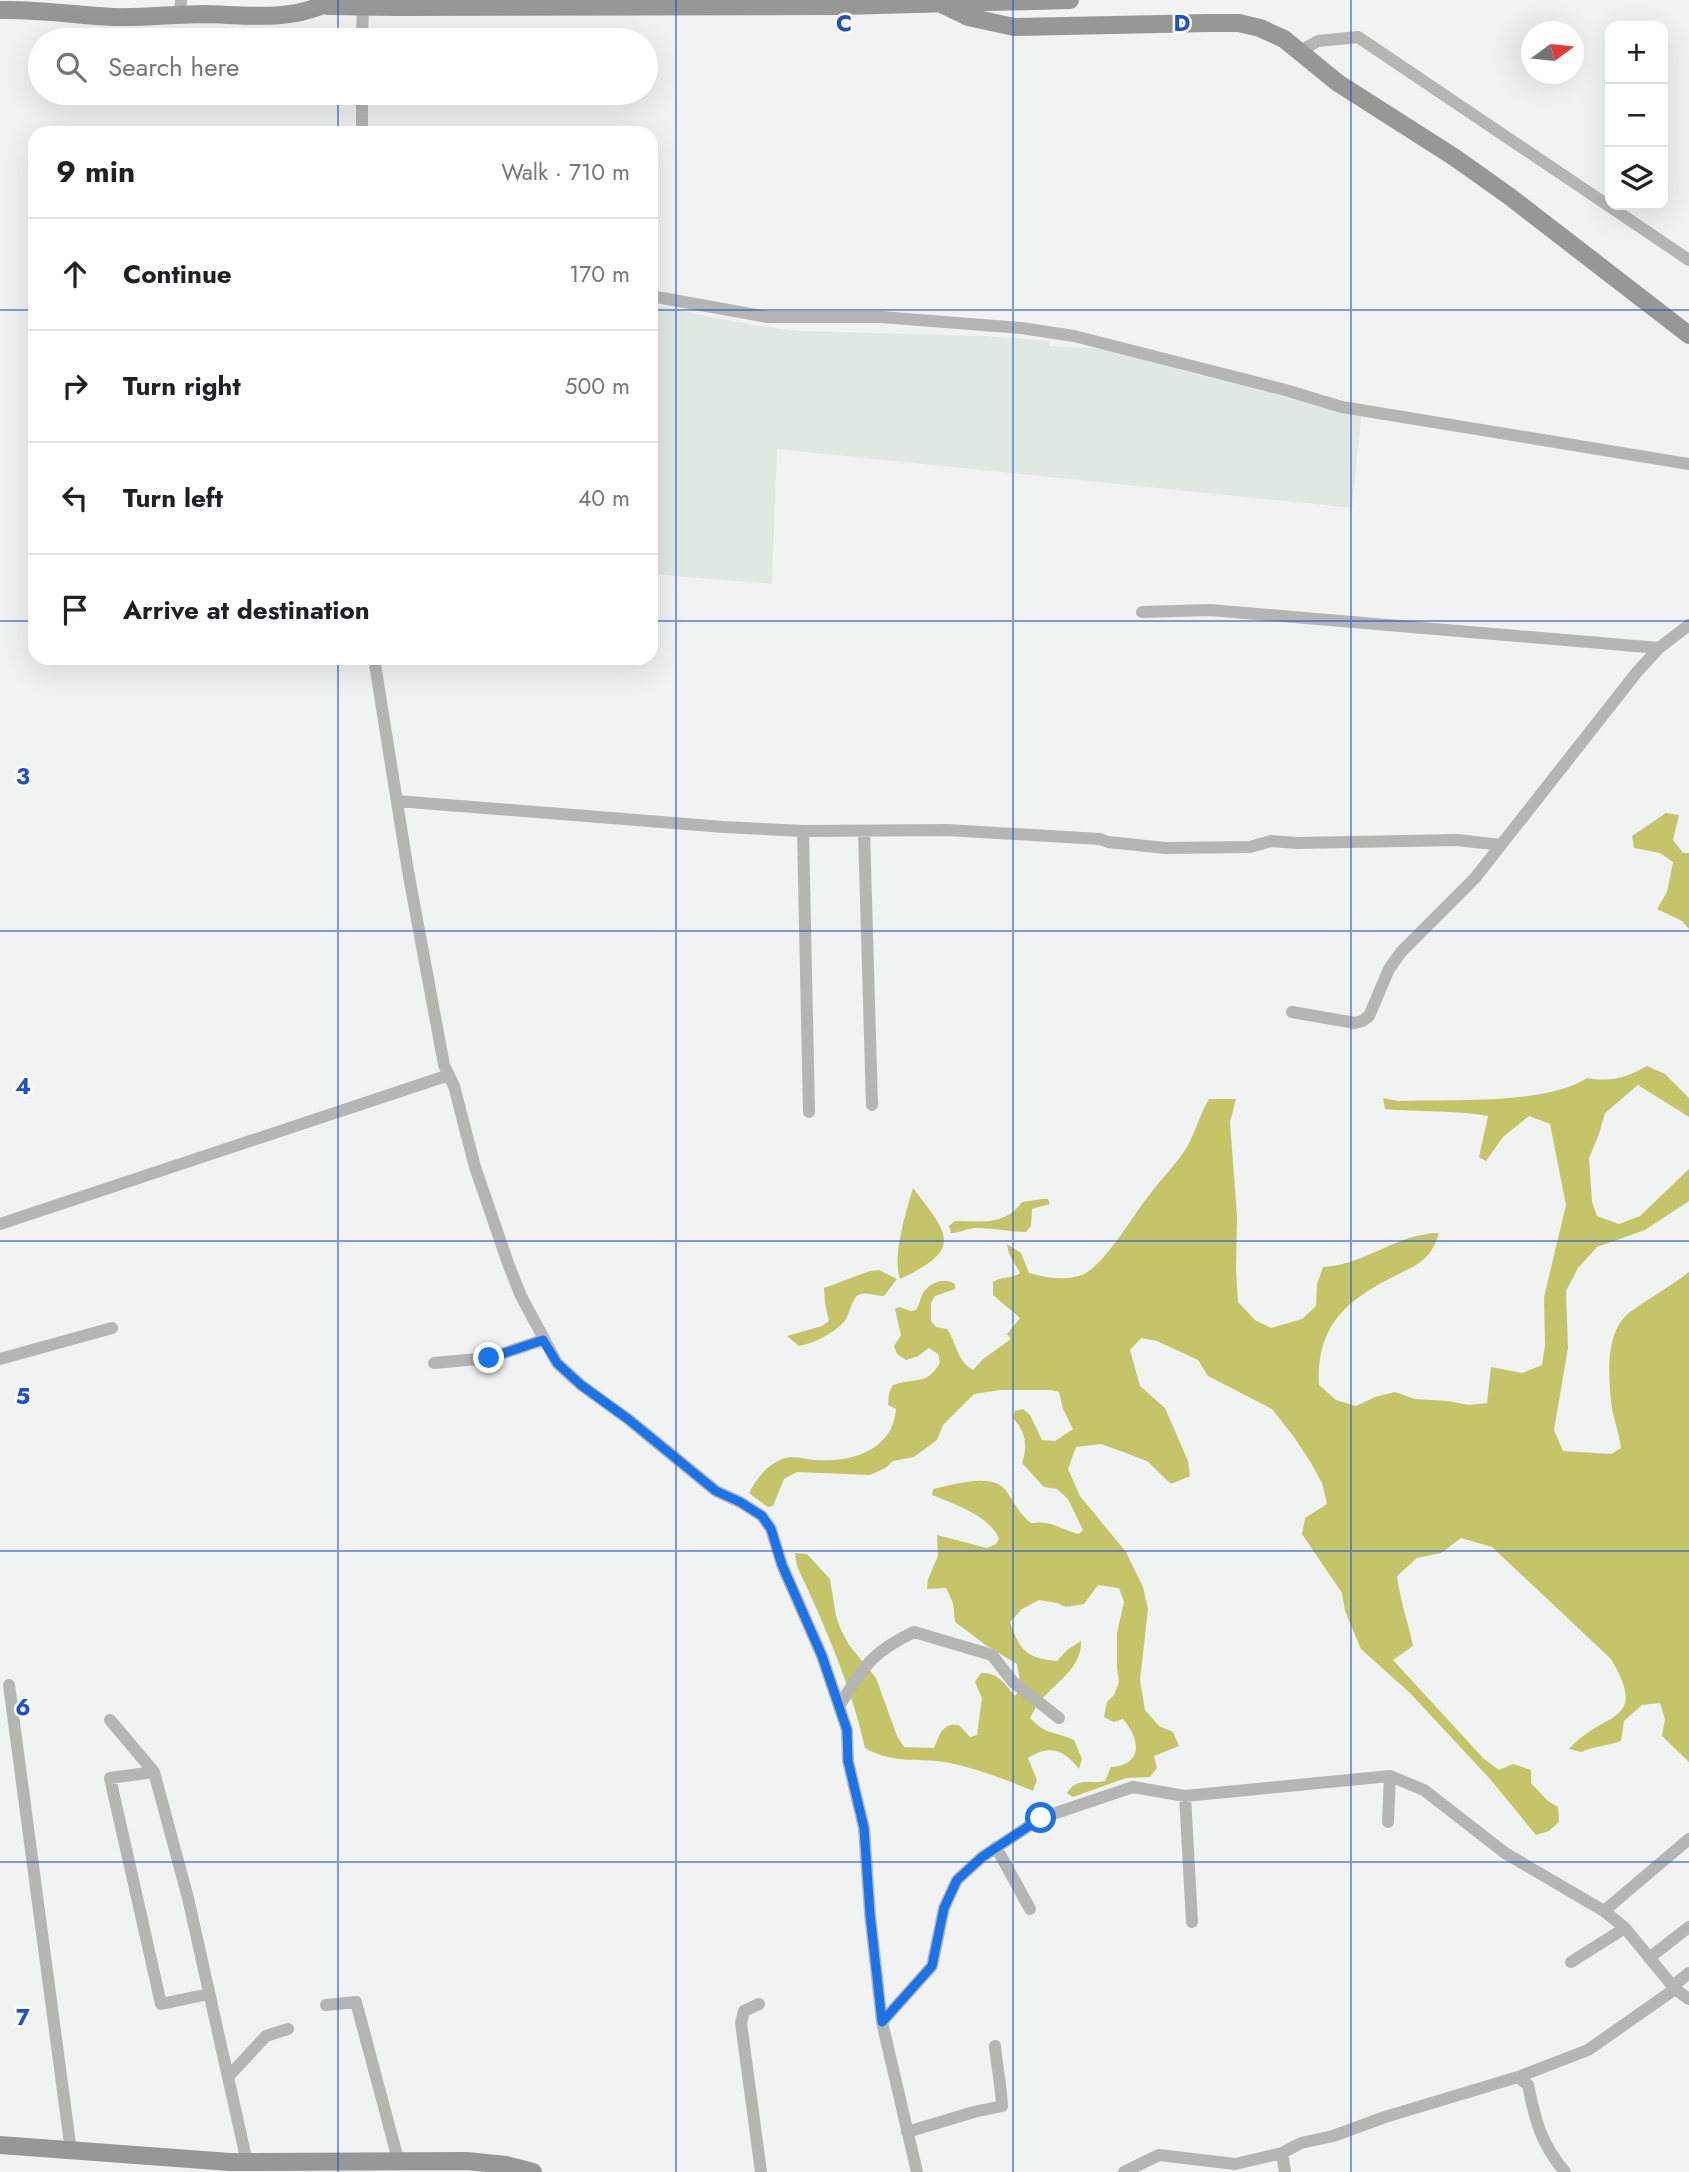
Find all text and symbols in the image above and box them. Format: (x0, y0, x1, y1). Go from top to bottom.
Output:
text: C (836, 6, 852, 40)
text: D (1174, 6, 1191, 40)
north arrow (1521, 21, 1584, 84)
map controls (1605, 21, 1668, 210)
button: + (1605, 21, 1668, 84)
search box (28, 28, 658, 105)
icon: search (52, 48, 90, 86)
text: Search here (108, 48, 240, 86)
button: − (1605, 84, 1668, 147)
button: layers (1605, 147, 1668, 210)
text: 9 min (56, 150, 135, 193)
text: Walk · 710 m (501, 155, 630, 189)
icon: ahead (56, 255, 94, 293)
text: Continue (123, 255, 232, 293)
text: 170 m (569, 257, 630, 291)
icon: right (56, 367, 94, 405)
text: Turn right (123, 367, 241, 405)
text: 500 m (565, 369, 630, 403)
icon: left (56, 479, 94, 517)
text: Turn left (123, 479, 223, 517)
text: 40 m (578, 481, 630, 515)
icon: arrive (56, 591, 94, 629)
text: Arrive at destination (123, 591, 370, 629)
text: 3 (16, 759, 30, 793)
text: 4 (15, 1069, 31, 1103)
route end (473, 1342, 504, 1373)
text: 5 (16, 1379, 30, 1413)
text: 6 (15, 1690, 31, 1724)
route start (1025, 1802, 1056, 1833)
text: 7 (16, 2000, 30, 2034)

